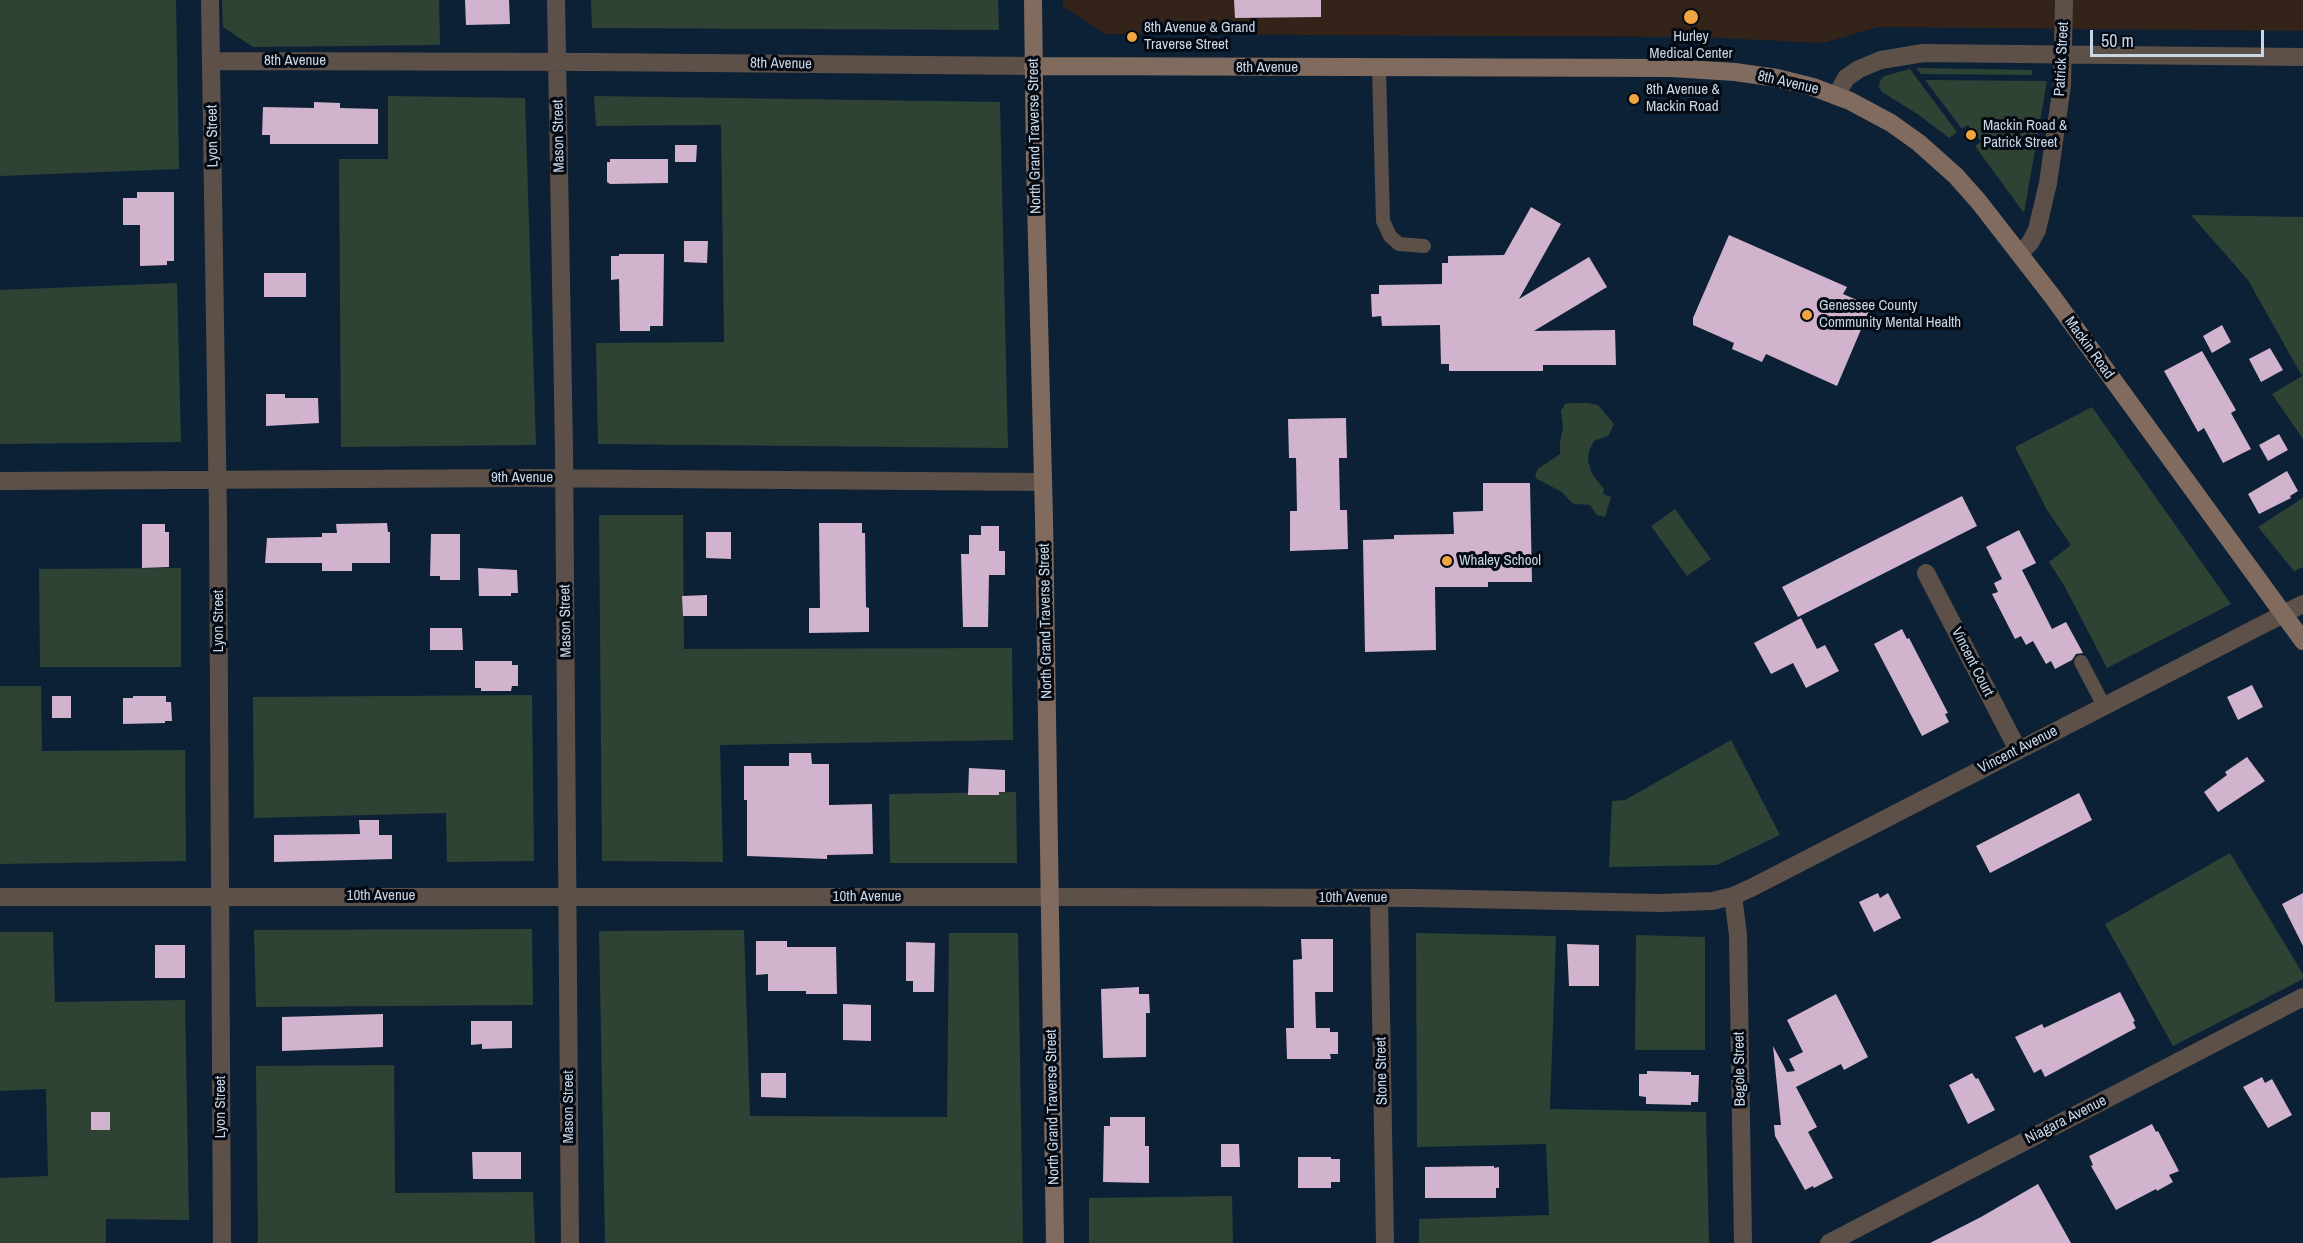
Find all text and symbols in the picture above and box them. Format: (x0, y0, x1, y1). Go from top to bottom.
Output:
marker: Hurley Medical Center (1682, 8, 1700, 26)
scale bar (2093, 18, 2267, 56)
place label: 8th Avenue & Grand Traverse Street (1144, 19, 1255, 54)
street label: Patrick Street (2051, 21, 2073, 97)
place label: Hurley Medical Center (1649, 28, 1733, 63)
text: 50 m (2101, 28, 2134, 53)
marker: 8th Avenue & Grand Traverse Street (1125, 30, 1139, 44)
street label: 8th Avenue (264, 52, 326, 70)
street label: 8th Avenue (750, 54, 812, 74)
street label: North Grand Traverse Street (1025, 58, 1045, 214)
street label: 8th Avenue (1236, 59, 1298, 77)
street label: 8th Avenue (1756, 67, 1820, 99)
place label: 8th Avenue & Mackin Road (1646, 81, 1720, 116)
marker: 8th Avenue & Mackin Road (1627, 92, 1641, 106)
street label: Mason Street (549, 99, 569, 173)
street label: Lyon Street (203, 105, 223, 167)
place label: Mackin Road & Patrick Street (1983, 117, 2067, 152)
marker: Mackin Road & Patrick Street (1964, 128, 1978, 142)
place label: Genessee County Community Mental Health (1819, 297, 1961, 332)
marker: Genessee County Community Mental Health (1800, 308, 1814, 322)
street label: Mackin Road (2060, 313, 2118, 383)
street label: 9th Avenue (491, 469, 553, 487)
street label: North Grand Traverse Street (1036, 543, 1056, 699)
place label: Whaley School (1459, 552, 1541, 570)
marker: Whaley School (1440, 554, 1454, 568)
street label: Mason Street (556, 584, 576, 658)
street label: Lyon Street (210, 590, 228, 652)
street label: Vincent Court (1947, 625, 1997, 699)
street label: Vincent Avenue (1975, 722, 2061, 778)
street label: 10th Avenue (347, 887, 415, 905)
street label: 10th Avenue (833, 888, 901, 906)
street label: 10th Avenue (1319, 889, 1387, 907)
street label: North Grand Traverse Street (1043, 1029, 1063, 1185)
street label: Begole Street (1730, 1032, 1750, 1106)
street label: Stone Street (1372, 1037, 1392, 1105)
street label: Mason Street (560, 1070, 578, 1144)
street label: Lyon Street (212, 1076, 230, 1138)
street label: Niagara Avenue (2022, 1092, 2110, 1148)

